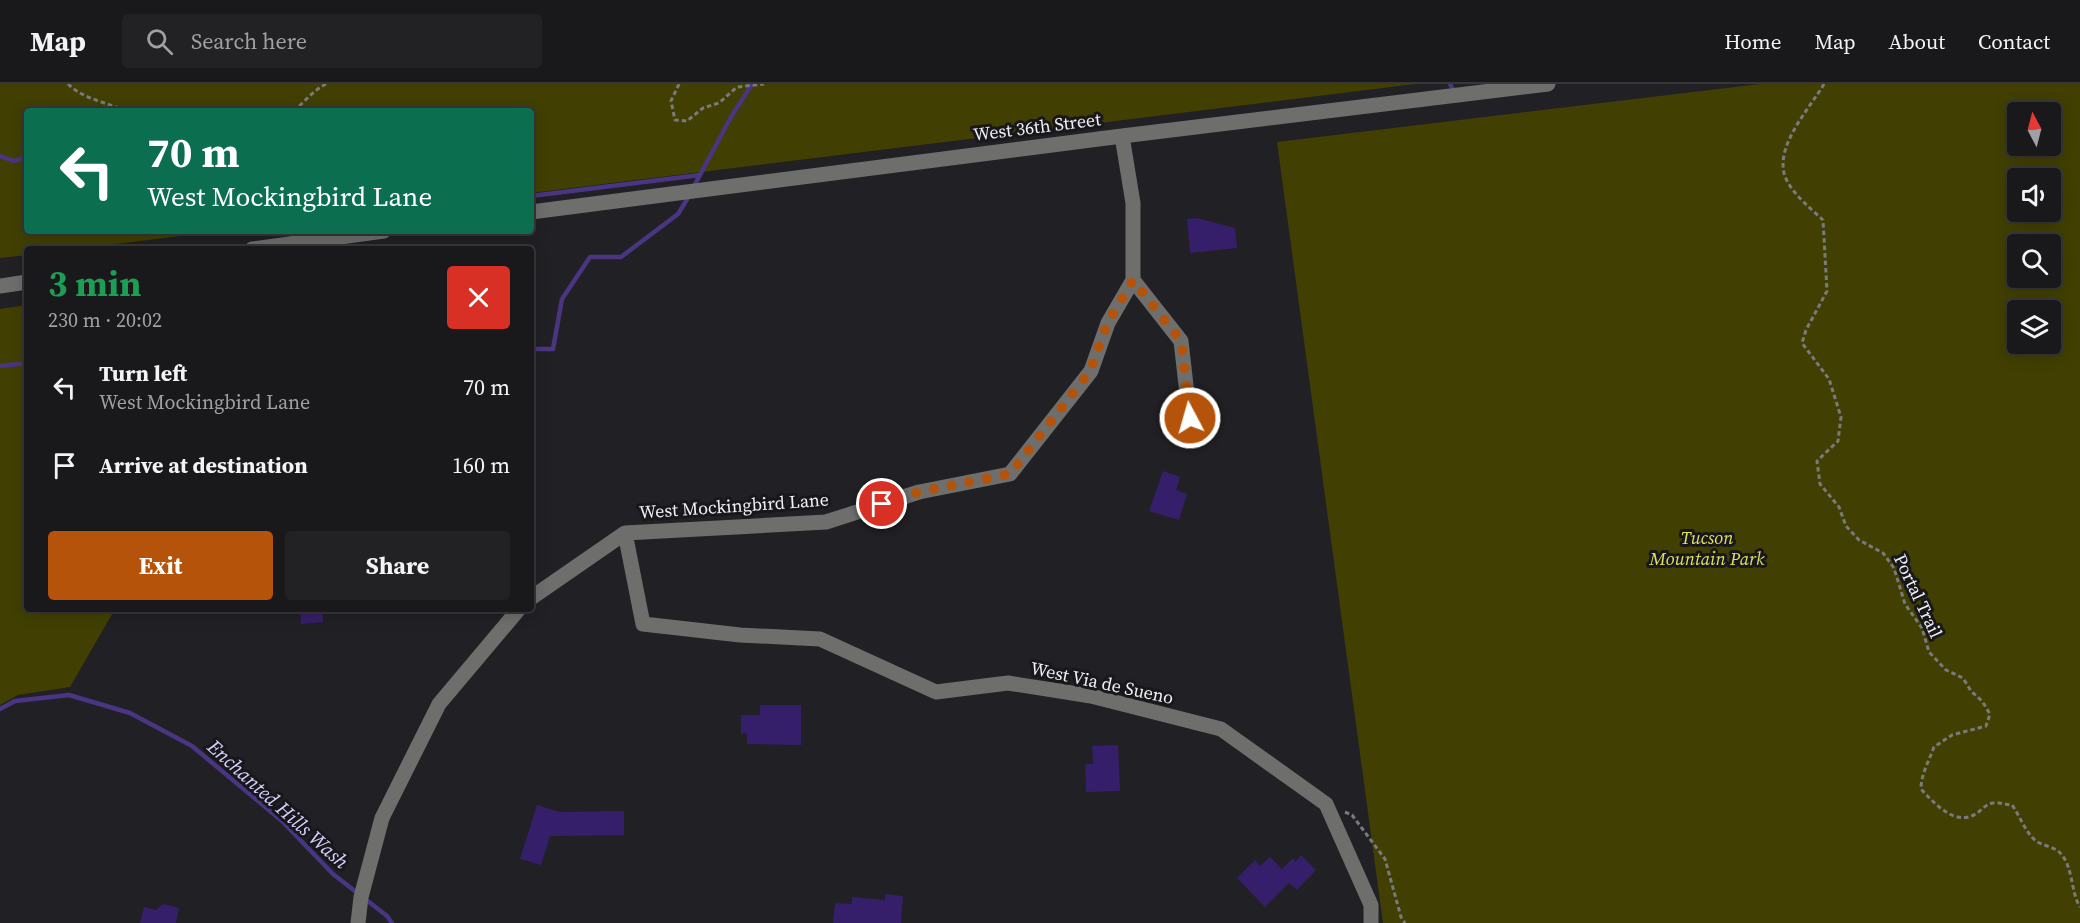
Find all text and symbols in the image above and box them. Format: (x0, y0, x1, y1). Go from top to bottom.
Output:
search box (122, 14, 542, 68)
text: Map (30, 22, 86, 60)
icon: search (143, 25, 176, 58)
text: Search here (191, 26, 307, 56)
text: Home (1724, 27, 1782, 56)
text: Map (1815, 27, 1856, 56)
text: About (1889, 27, 1945, 56)
text: Contact (1978, 27, 2050, 56)
north arrow (2007, 102, 2061, 156)
map controls (2007, 102, 2061, 354)
street label: West 36th Street (972, 106, 1102, 147)
text: 70 m (147, 123, 240, 181)
icon: left (48, 132, 126, 210)
button: sound (2007, 168, 2061, 222)
text: West Mockingbird Lane (147, 178, 432, 215)
button: search (2007, 234, 2061, 288)
text: 3 min (48, 259, 141, 308)
button: close (447, 266, 510, 329)
button: layers (2007, 300, 2061, 354)
text: 230 m · 20:02 (48, 306, 162, 334)
text: Turn left (99, 358, 187, 388)
icon: left (48, 371, 81, 404)
text: 70 m (463, 372, 510, 402)
position arrow (1158, 386, 1222, 450)
text: West Mockingbird Lane (99, 388, 310, 416)
icon: arrive (48, 449, 81, 482)
text: Arrive at destination (99, 450, 308, 480)
text: 160 m (452, 450, 510, 480)
pin (856, 478, 907, 529)
street label: West Mockingbird Lane (638, 486, 830, 525)
icon: arrive (865, 487, 898, 520)
park label: Tucson Mountain Park (1649, 525, 1765, 571)
button: Exit (48, 531, 273, 600)
button: Share (285, 531, 510, 600)
street label: Portal Trail (1888, 550, 1949, 642)
street label: West Via de Sueno (1028, 655, 1176, 710)
water label: Enchanted Hills Wash (200, 732, 355, 875)

